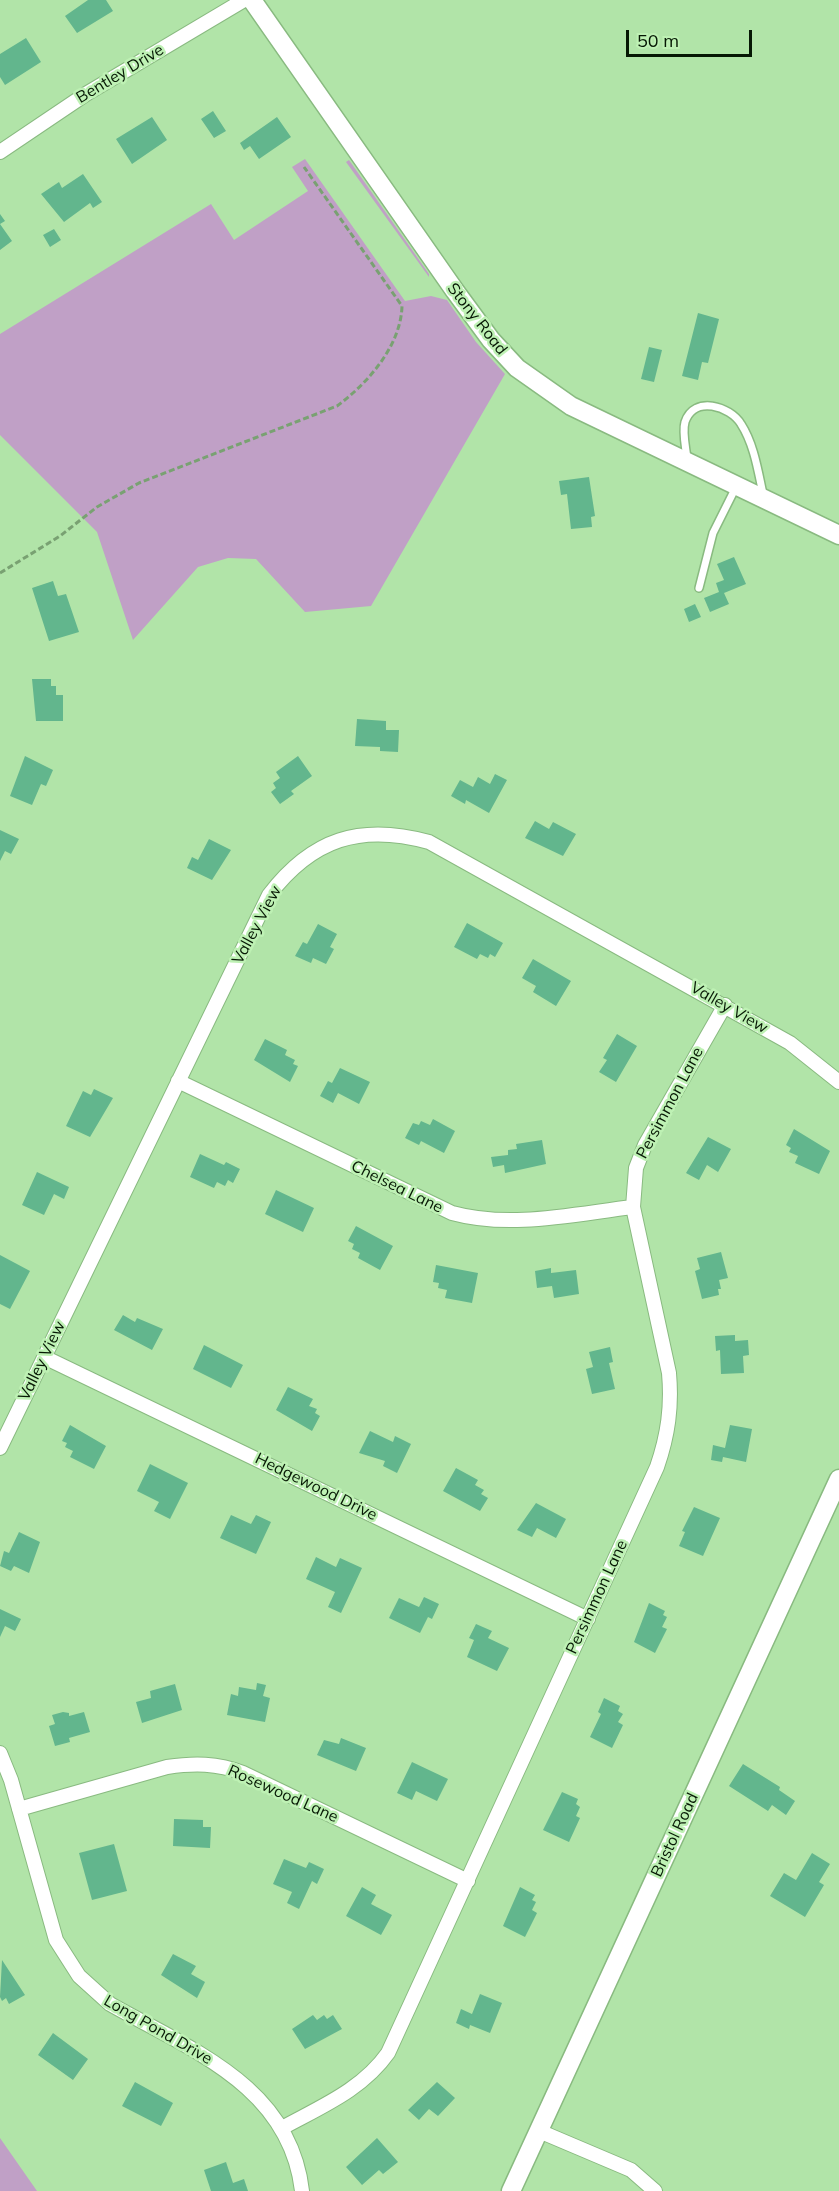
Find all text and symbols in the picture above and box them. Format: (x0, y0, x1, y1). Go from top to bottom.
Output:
scale bar (629, 18, 755, 56)
text: 50 m (637, 29, 679, 52)
street label: Bentley Drive (73, 40, 167, 108)
street label: Stony Road (443, 279, 511, 359)
street label: Valley View (228, 882, 286, 968)
street label: Valley View (687, 978, 771, 1038)
street label: Persimmon Lane (633, 1044, 707, 1162)
street label: Chelsea Lane (348, 1157, 446, 1217)
street label: Valley View (14, 1318, 70, 1404)
street label: Hedgewood Drive (252, 1449, 380, 1525)
street label: Persimmon Lane (562, 1537, 632, 1657)
street label: Rosewood Lane (225, 1761, 341, 1827)
street label: Bristol Road (647, 1790, 703, 1880)
street label: Long Pond Drive (100, 1991, 216, 2069)

